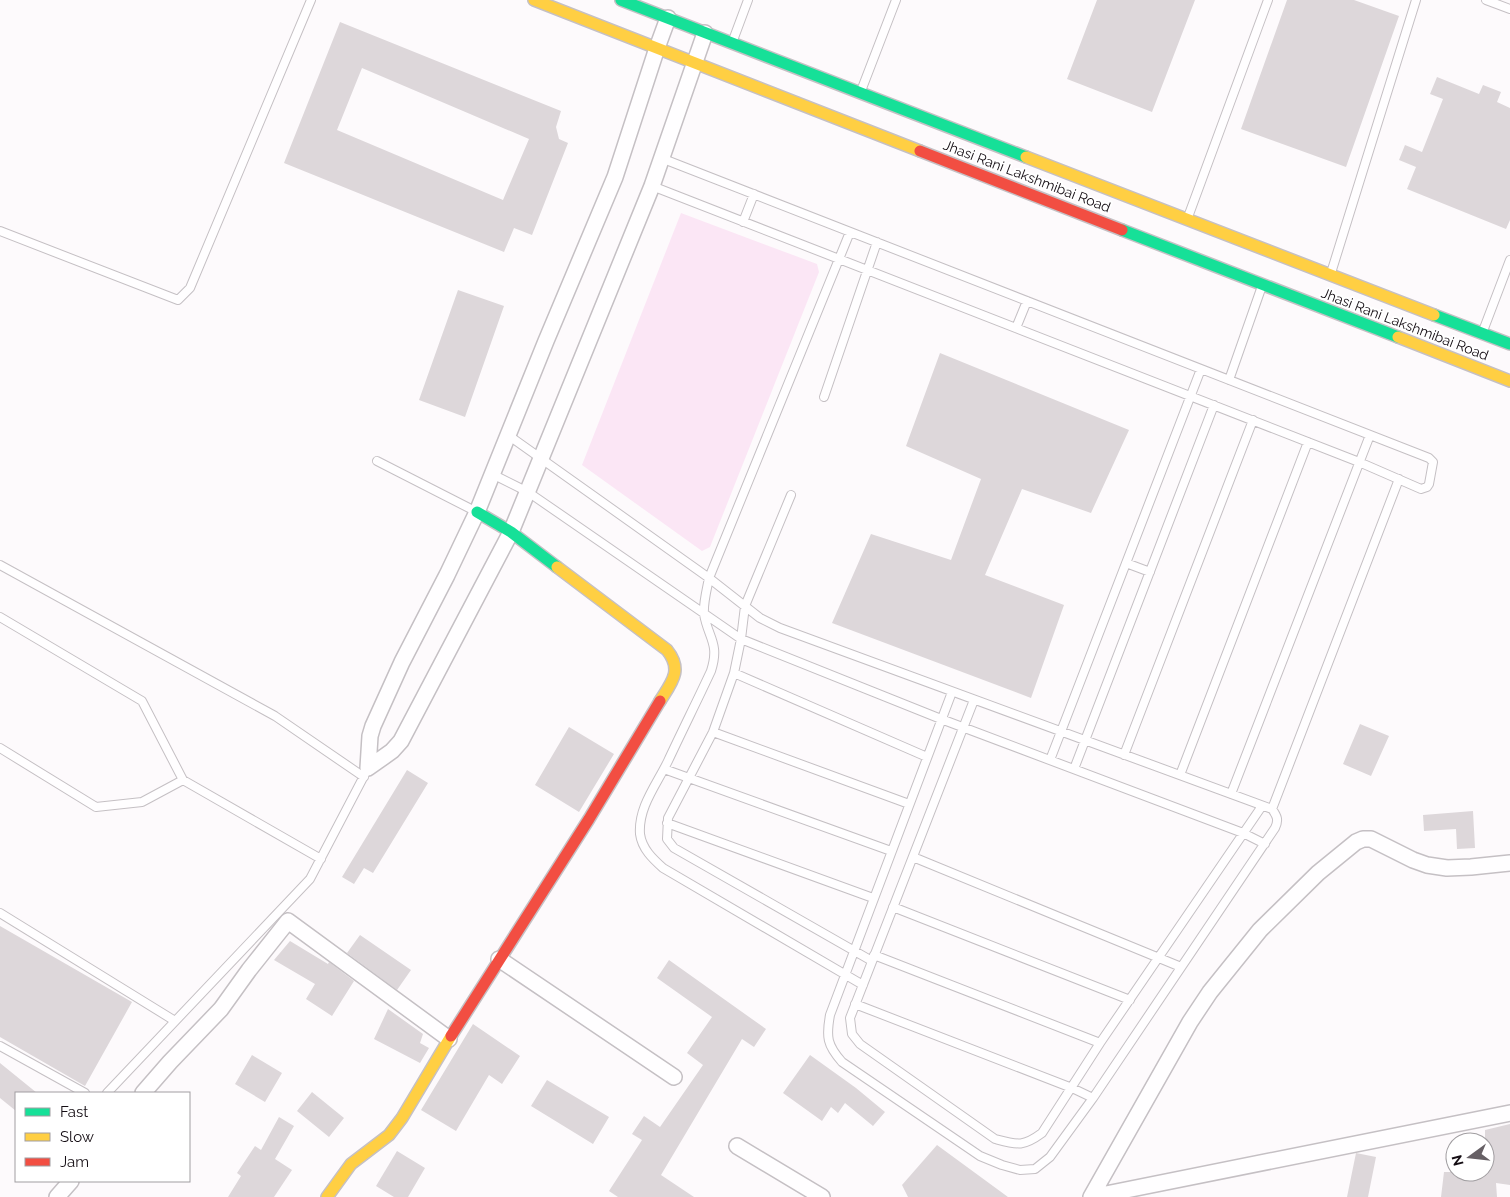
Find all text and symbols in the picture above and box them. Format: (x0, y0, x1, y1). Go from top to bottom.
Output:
street label: Jhasi Rani Lakshmibai Road (941, 137, 1113, 215)
street label: Jhasi Rani Lakshmibai Road (1319, 285, 1491, 363)
legend (15, 1092, 190, 1182)
text: Fast (60, 1103, 88, 1121)
text: Slow (60, 1128, 94, 1146)
north arrow (1445, 1132, 1495, 1182)
text: Jam (60, 1153, 89, 1171)
text: N (1448, 1153, 1467, 1168)

